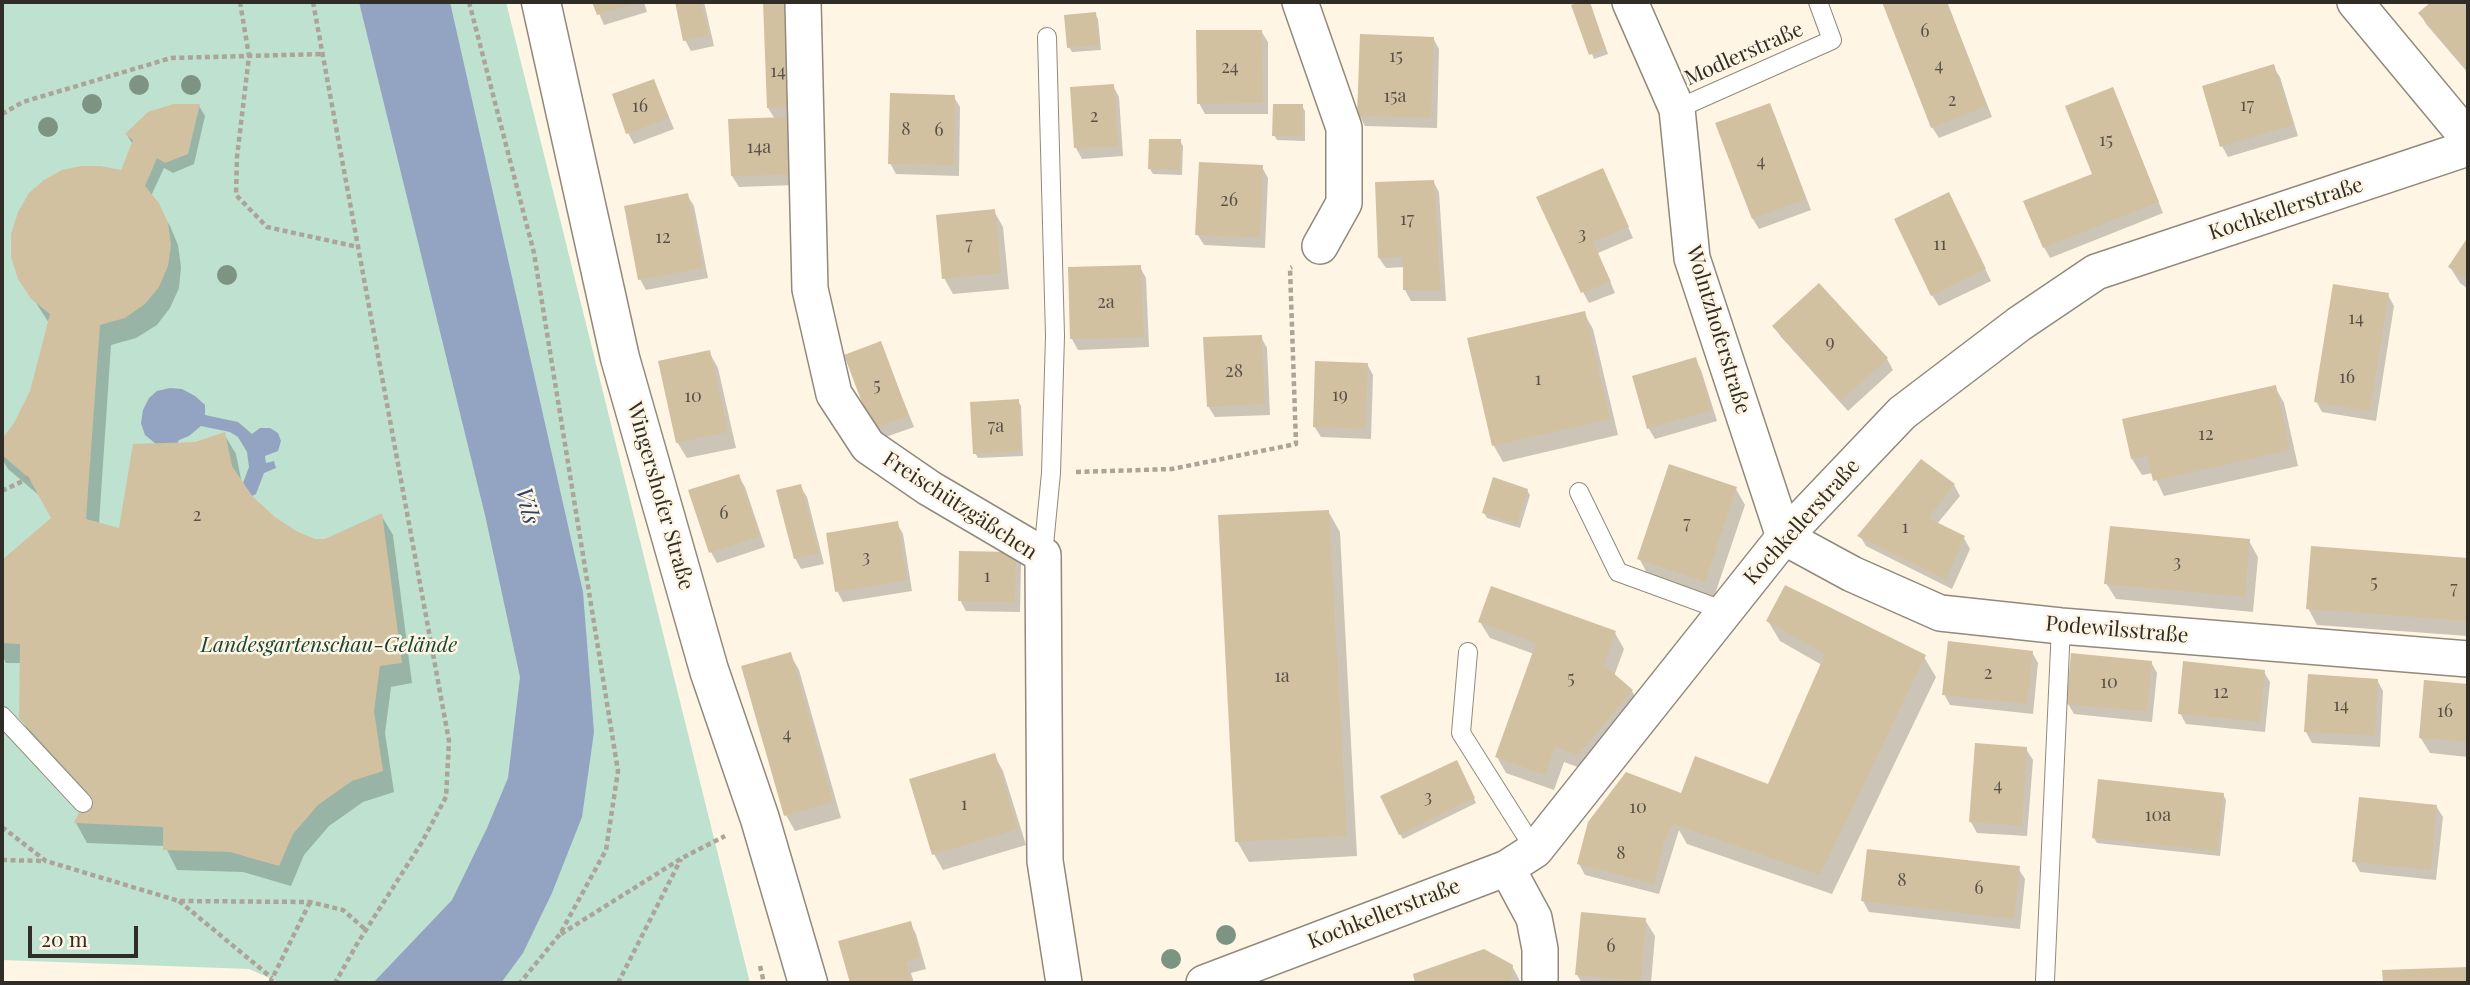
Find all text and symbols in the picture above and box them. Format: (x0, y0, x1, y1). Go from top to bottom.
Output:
street label: Modlerstraße (1681, 17, 1807, 91)
house number: 6 (1920, 20, 1930, 42)
house number: 15 (1389, 45, 1403, 67)
house number: 4 (1935, 54, 1943, 76)
house number: 24 (1221, 56, 1239, 78)
house number: 14 (770, 60, 786, 82)
house number: 15a (1384, 85, 1406, 107)
house number: 2 (1948, 89, 1956, 111)
house number: 17 (2240, 94, 2254, 116)
house number: 16 (632, 95, 648, 117)
house number: 2 (1090, 105, 1098, 127)
house number: 8 (901, 118, 911, 140)
house number: 6 (934, 119, 944, 141)
house number: 15 (2099, 129, 2113, 151)
house number: 14a (747, 136, 771, 158)
house number: 4 (1757, 150, 1765, 172)
street label: Kochkellerstraße (2206, 172, 2366, 246)
house number: 26 (1220, 189, 1238, 211)
house number: 17 (1400, 208, 1414, 230)
house number: 3 (1578, 223, 1586, 245)
house number: 12 (655, 226, 671, 248)
house number: 7 (965, 233, 973, 255)
house number: 11 (1933, 233, 1947, 255)
street label: Wolntzhoferstraße (1680, 243, 1756, 417)
house number: 2a (1097, 291, 1115, 313)
house number: 14 (2348, 307, 2364, 329)
house number: 9 (1825, 331, 1835, 353)
house number: 28 (1225, 360, 1243, 382)
house number: 16 (2339, 366, 2355, 388)
house number: 1 (1535, 368, 1541, 390)
house number: 5 (873, 374, 881, 396)
house number: 19 (1332, 384, 1348, 406)
house number: 10 (684, 385, 702, 407)
street label: Wingershofer Straße (621, 399, 699, 593)
house number: 7a (988, 415, 1004, 437)
house number: 12 (2198, 423, 2214, 445)
street label: Freischützgäßchen (878, 447, 1042, 565)
street label: Kochkellerstraße (1739, 454, 1865, 590)
water label: Vils (509, 485, 545, 527)
house number: 6 (719, 502, 729, 524)
house number: 2 (193, 504, 201, 526)
house number: 7 (1683, 512, 1691, 534)
house number: 1 (1902, 516, 1908, 538)
house number: 3 (862, 546, 870, 568)
house number: 3 (2173, 551, 2181, 573)
house number: 1 (984, 565, 990, 587)
house number: 5 (2370, 571, 2378, 593)
house number: 7 (2450, 577, 2458, 599)
street label: Podewilsstraße (2044, 611, 2190, 649)
park label: Landesgartenschau-Gelände (201, 632, 457, 658)
house number: 2 (1984, 662, 1992, 684)
house number: 1a (1274, 665, 1290, 687)
house number: 5 (1567, 667, 1575, 689)
house number: 10 (2100, 671, 2118, 693)
house number: 12 (2213, 681, 2229, 703)
house number: 14 (2333, 694, 2349, 716)
house number: 16 (2437, 700, 2453, 722)
house number: 4 (783, 723, 791, 745)
house number: 4 (1994, 774, 2002, 796)
house number: 3 (1424, 786, 1432, 808)
house number: 1 (961, 793, 967, 815)
house number: 10 (1629, 796, 1647, 818)
house number: 10a (2145, 804, 2171, 826)
house number: 8 (1616, 842, 1626, 864)
house number: 8 (1897, 869, 1907, 891)
street label: Kochkellerstraße (1304, 873, 1464, 955)
house number: 6 (1974, 877, 1984, 899)
scale bar (32, 912, 142, 956)
text: 20 m (41, 924, 88, 952)
house number: 6 (1606, 935, 1616, 957)

